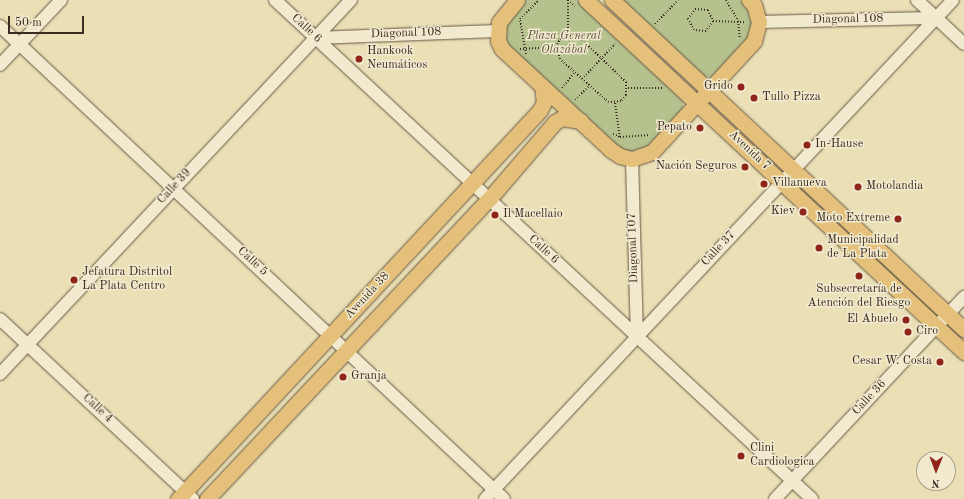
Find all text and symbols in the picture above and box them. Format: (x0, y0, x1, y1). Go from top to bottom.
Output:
scale bar (10, 8, 86, 34)
street label: Calle 6 (288, 11, 324, 47)
street label: Diagonal 108 (812, 12, 884, 28)
text: 50 m (15, 17, 42, 29)
street label: Diagonal 108 (370, 26, 442, 42)
park label: Plaza General Olazábal (527, 30, 601, 58)
place label: Hankook Neumáticos (367, 45, 427, 73)
marker: Hankook Neumáticos (354, 54, 364, 64)
place label: Grido (704, 80, 733, 94)
marker: Grido (736, 82, 746, 92)
place label: Tullo Pizza (762, 91, 821, 105)
marker: Tullo Pizza (749, 93, 759, 103)
place label: Pepato (657, 121, 692, 135)
marker: Pepato (695, 123, 705, 133)
street label: Avenida 7 (725, 128, 773, 174)
place label: In-Hause (815, 138, 863, 152)
marker: In-Hause (802, 140, 812, 150)
place label: Nación Seguros (656, 160, 737, 174)
marker: Nación Seguros (740, 162, 750, 172)
street label: Calle 39 (155, 166, 195, 208)
place label: Villanueva (772, 177, 827, 191)
marker: Villanueva (759, 179, 769, 189)
place label: Motolandia (866, 180, 923, 194)
marker: Motolandia (853, 182, 863, 192)
place label: Kiev (771, 205, 795, 219)
marker: Kiev (798, 207, 808, 217)
place label: Il Macellaio (503, 208, 563, 222)
marker: Il Macellaio (490, 210, 500, 220)
street label: Diagonal 107 (626, 212, 642, 284)
place label: Moto Extreme (816, 212, 890, 226)
marker: Moto Extreme (893, 214, 903, 224)
street label: Calle 37 (699, 228, 739, 270)
street label: Calle 6 (525, 232, 561, 268)
place label: Municipalidad de La Plata (827, 234, 899, 262)
marker: Municipalidad de La Plata (814, 243, 824, 253)
street label: Calle 5 (234, 244, 270, 280)
place label: Jefatura Distritol La Plata Centro (82, 266, 172, 294)
street label: Avenida 38 (343, 270, 393, 322)
marker: Subsecretaría de Atención del Riesgo (854, 271, 864, 281)
marker: Jefatura Distritol La Plata Centro (69, 275, 79, 285)
place label: Subsecretaría de Atención del Riesgo (807, 283, 911, 311)
place label: El Abuelo (847, 313, 898, 327)
marker: El Abuelo (901, 315, 911, 325)
place label: Ciro (916, 325, 938, 339)
marker: Ciro (903, 327, 913, 337)
place label: Cesar W. Costa (852, 355, 932, 369)
marker: Cesar W. Costa (935, 357, 945, 367)
place label: Granja (351, 370, 387, 384)
marker: Granja (338, 372, 348, 382)
street label: Calle 36 (850, 377, 890, 419)
street label: Calle 4 (79, 391, 115, 427)
place label: Clini Cardiologica (750, 442, 814, 470)
marker: Clini Cardiologica (735, 450, 747, 462)
north arrow (916, 451, 956, 491)
text: N (932, 477, 940, 488)

